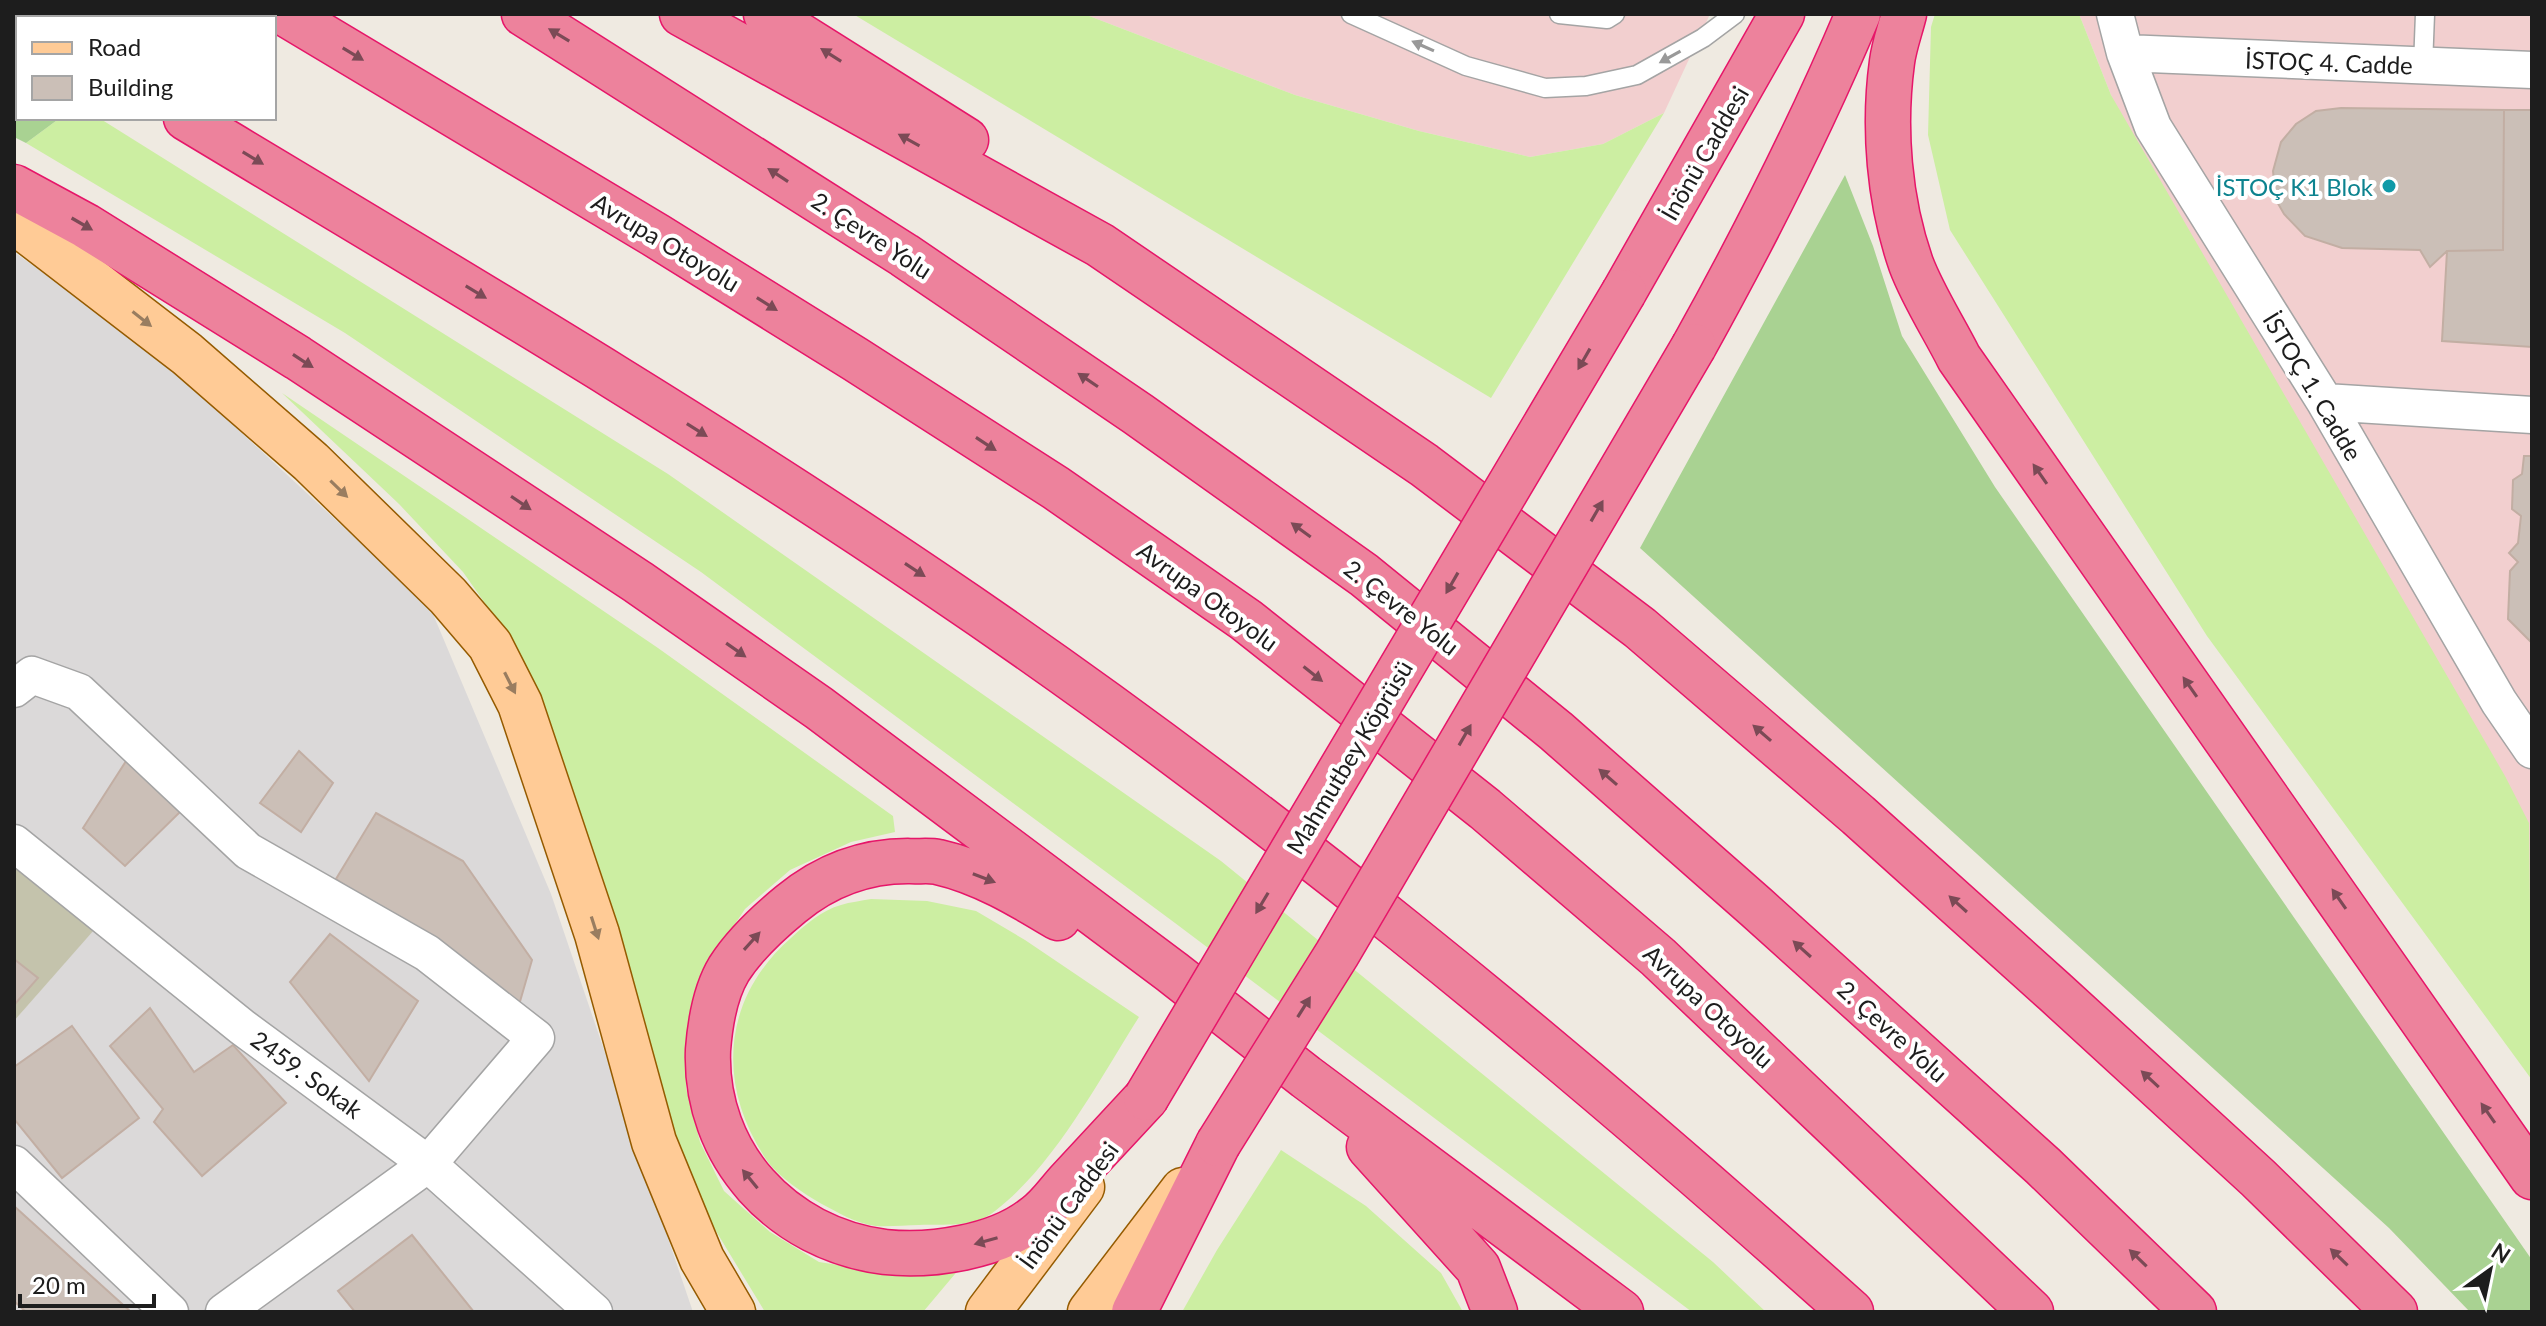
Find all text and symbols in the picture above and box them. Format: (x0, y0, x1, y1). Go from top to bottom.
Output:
legend (16, 16, 276, 120)
one-way arrow (548, 28, 570, 42)
text: Road (88, 32, 141, 61)
one-way arrow (1411, 39, 1434, 53)
street label: İSTOÇ 4. Cadde (2245, 45, 2413, 79)
one-way arrow (342, 47, 364, 61)
one-way arrow (821, 47, 842, 62)
one-way arrow (1658, 50, 1681, 63)
text: Building (88, 72, 173, 101)
street label: İnönü Caddesi (1654, 81, 1754, 225)
one-way arrow (898, 133, 921, 146)
one-way arrow (242, 151, 264, 165)
one-way arrow (767, 168, 789, 182)
place label: İSTOÇ K1 Blok (2216, 172, 2374, 201)
marker: İSTOÇ K1 Blok (2380, 177, 2398, 195)
street label: 2. Çevre Yolu (806, 185, 938, 285)
street label: Avrupa Otoyolu (587, 187, 745, 297)
one-way arrow (71, 217, 93, 231)
one-way arrow (465, 285, 487, 299)
one-way arrow (756, 297, 778, 311)
street label: İSTOÇ 1. Cadde (2257, 307, 2369, 465)
one-way arrow (132, 311, 152, 327)
one-way arrow (1577, 348, 1591, 370)
one-way arrow (293, 354, 314, 369)
one-way arrow (1078, 373, 1099, 388)
one-way arrow (686, 422, 708, 436)
one-way arrow (976, 436, 997, 451)
one-way arrow (2033, 463, 2048, 484)
one-way arrow (329, 479, 348, 498)
one-way arrow (510, 496, 532, 510)
one-way arrow (1590, 500, 1604, 522)
one-way arrow (1290, 523, 1311, 538)
street label: Avrupa Otoyolu (1132, 535, 1284, 657)
street label: 2. Çevre Yolu (1339, 553, 1465, 661)
one-way arrow (905, 563, 926, 578)
one-way arrow (1445, 572, 1459, 594)
one-way arrow (725, 642, 746, 657)
street label: Mahmutbey Köprüsü (1280, 655, 1418, 859)
one-way arrow (1303, 665, 1323, 681)
one-way arrow (503, 672, 516, 695)
one-way arrow (2183, 676, 2198, 697)
one-way arrow (1458, 724, 1472, 746)
one-way arrow (1752, 725, 1772, 742)
one-way arrow (1598, 768, 1617, 786)
one-way arrow (972, 872, 996, 885)
one-way arrow (2332, 889, 2347, 910)
one-way arrow (1256, 892, 1270, 914)
one-way arrow (1948, 896, 1968, 913)
one-way arrow (590, 917, 602, 941)
one-way arrow (743, 931, 761, 950)
street label: Avrupa Otoyolu (1638, 938, 1780, 1074)
one-way arrow (1793, 941, 1813, 958)
street label: 2. Çevre Yolu (1832, 974, 1954, 1088)
one-way arrow (1296, 996, 1310, 1018)
street label: 2459. Sokak (246, 1024, 369, 1125)
one-way arrow (2141, 1070, 2160, 1088)
one-way arrow (2481, 1102, 2496, 1123)
street label: İnönü Caddesi (1012, 1136, 1124, 1274)
one-way arrow (742, 1169, 759, 1189)
north arrow (2450, 1230, 2530, 1310)
one-way arrow (974, 1235, 998, 1248)
text: N (2487, 1237, 2516, 1269)
one-way arrow (2129, 1249, 2148, 1267)
one-way arrow (2330, 1249, 2349, 1267)
scale bar (20, 1258, 154, 1308)
text: 20 m (32, 1270, 86, 1299)

